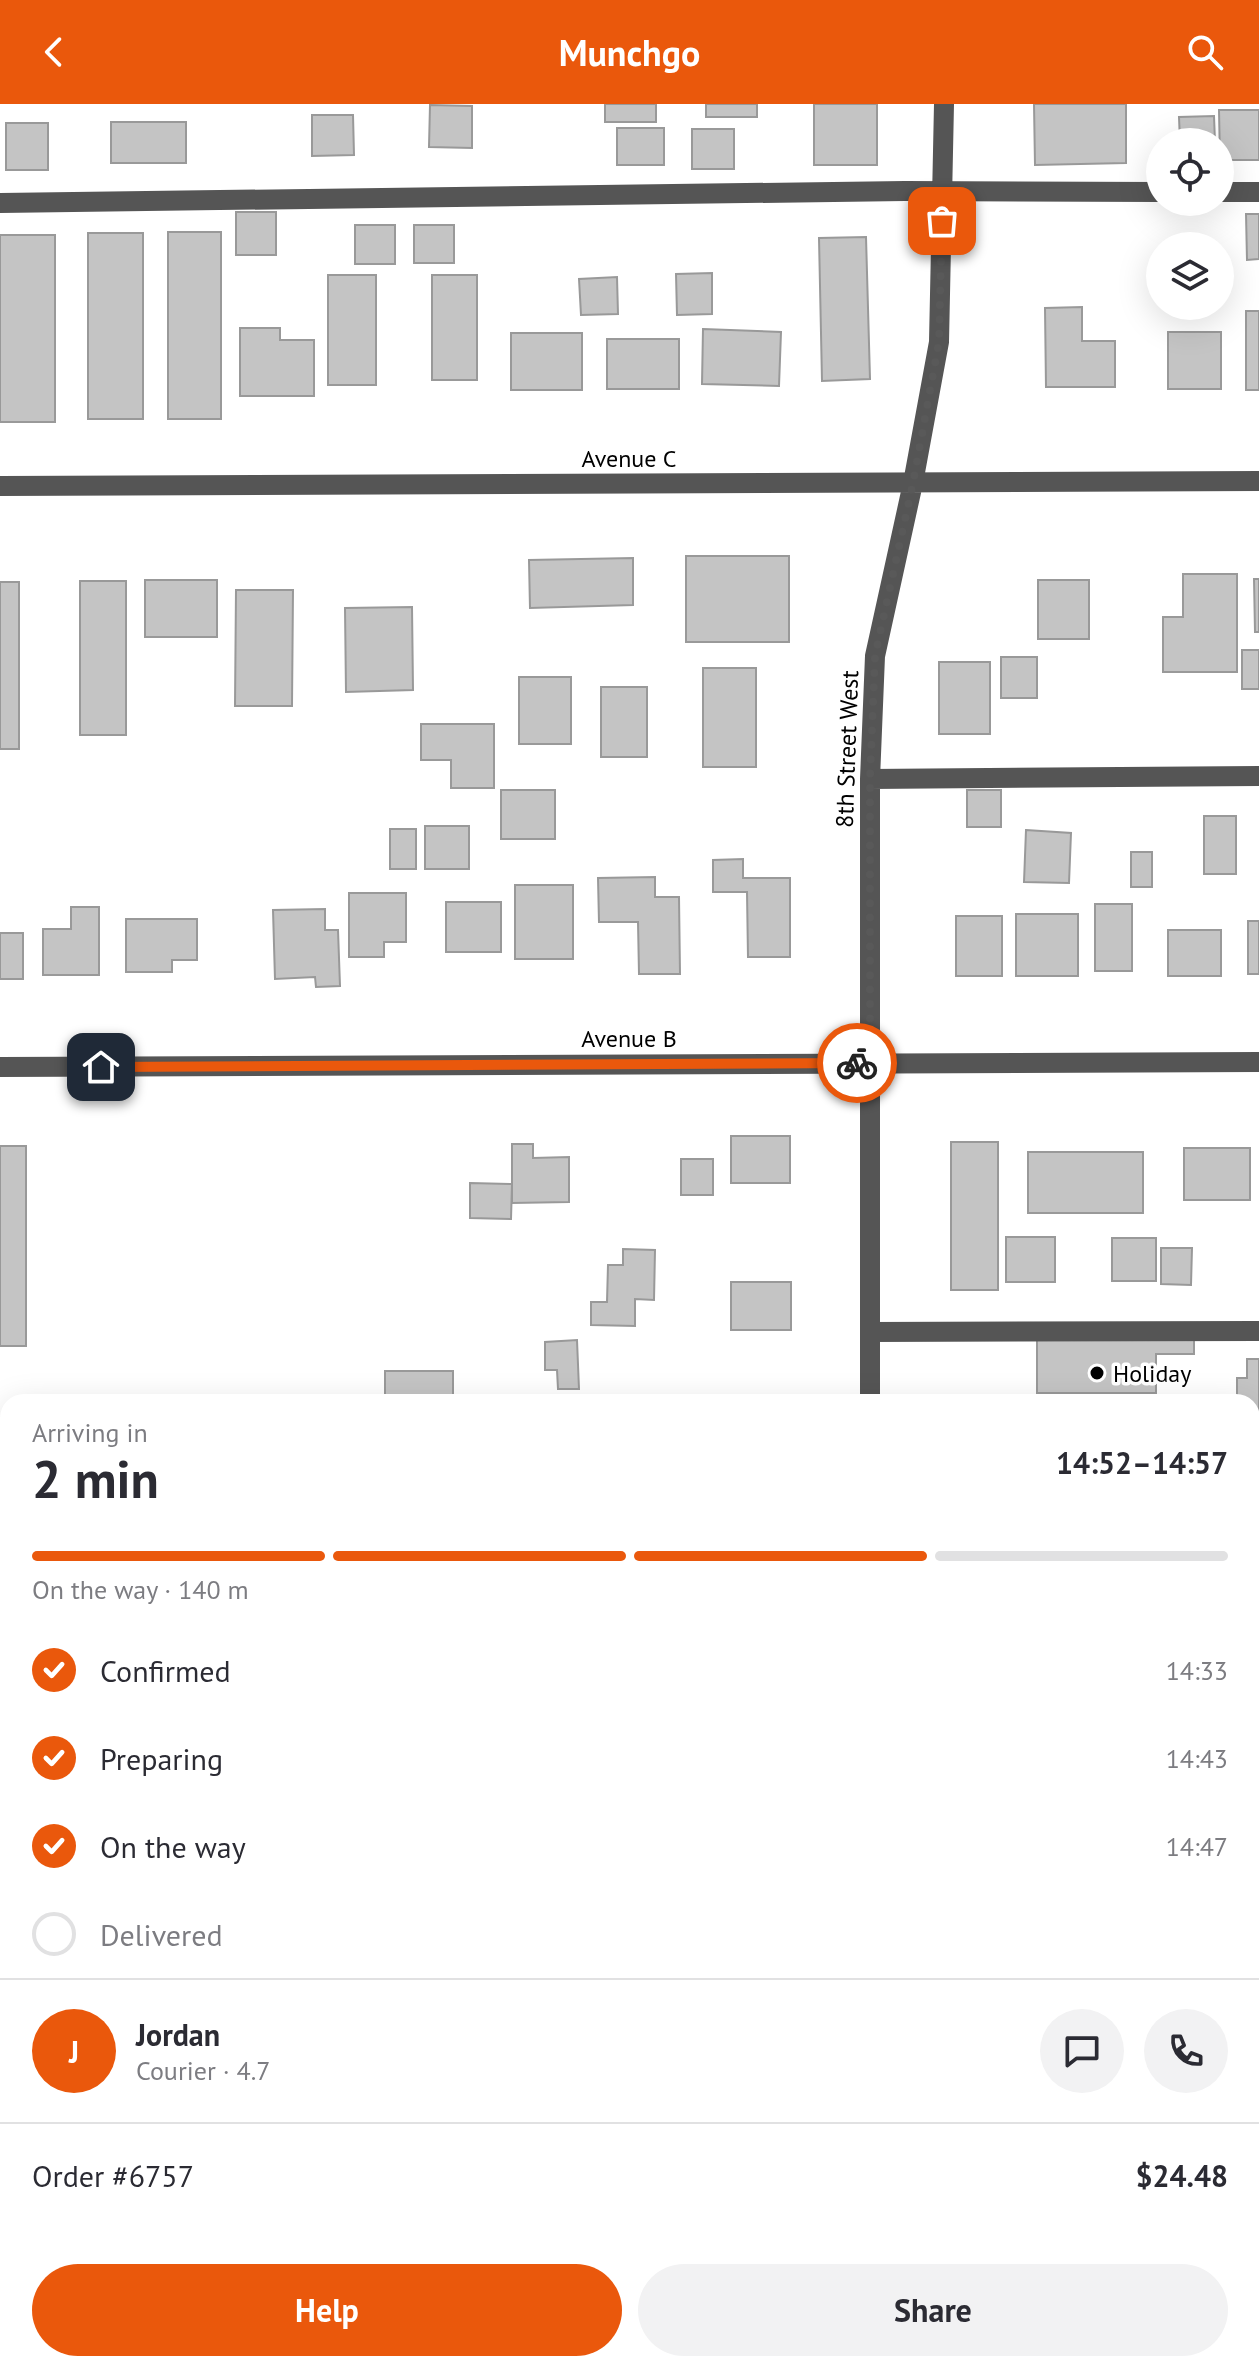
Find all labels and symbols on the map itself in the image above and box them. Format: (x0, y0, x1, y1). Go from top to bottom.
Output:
pin (908, 187, 976, 255)
street label: Avenue C (581, 443, 677, 474)
street label: 8th Street West (829, 670, 865, 828)
street label: Avenue B (581, 1023, 677, 1054)
courier (817, 1023, 897, 1103)
pin (67, 1033, 135, 1101)
place label: Holiday (1113, 1358, 1191, 1389)
marker: Holiday (1088, 1364, 1106, 1382)

